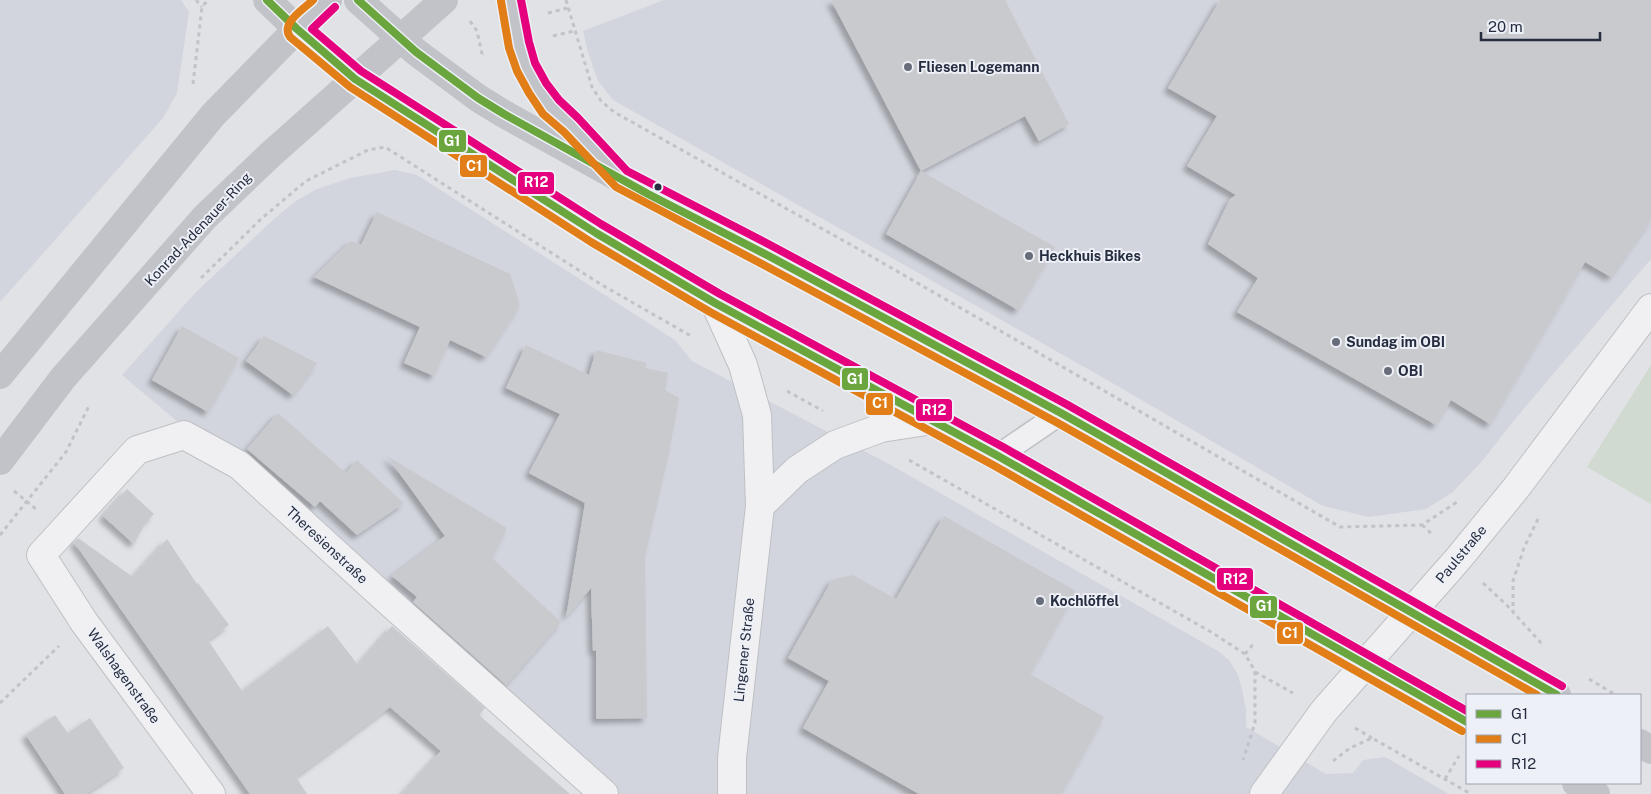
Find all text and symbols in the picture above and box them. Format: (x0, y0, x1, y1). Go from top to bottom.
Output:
scale bar (1481, 10, 1600, 42)
text: 20 m (1488, 18, 1523, 35)
place label: Fliesen Logemann (918, 59, 1039, 75)
marker: Fliesen Logemann (902, 61, 914, 73)
line badge: G1 (438, 129, 467, 153)
text: G1 (444, 133, 460, 149)
line badge: C1 (459, 154, 488, 178)
text: C1 (466, 158, 482, 174)
street label: Konrad-Adenauer-Ring (141, 169, 255, 289)
line badge: R12 (517, 171, 555, 195)
text: R12 (524, 174, 548, 190)
unlabelled marker (653, 182, 663, 192)
place label: Heckhuis Bikes (1039, 248, 1141, 264)
marker: Heckhuis Bikes (1023, 250, 1035, 262)
place label: Sundag im OBI (1346, 334, 1445, 350)
marker: Sundag im OBI (1330, 336, 1342, 348)
place label: OBI (1398, 363, 1423, 379)
marker: OBI (1382, 365, 1394, 377)
line badge: G1 (841, 367, 869, 391)
text: G1 (847, 371, 863, 387)
line badge: C1 (865, 392, 894, 416)
text: C1 (872, 395, 888, 411)
line badge: R12 (915, 398, 953, 422)
text: R12 (922, 402, 946, 418)
street label: Theresienstraße (283, 503, 371, 587)
street label: Paulstraße (1432, 522, 1490, 586)
line badge: R12 (1216, 567, 1254, 591)
text: R12 (1223, 571, 1247, 587)
place label: Kochlöffel (1050, 593, 1120, 609)
marker: Kochlöffel (1034, 595, 1046, 607)
line badge: G1 (1249, 595, 1278, 619)
street label: Lingener Straße (731, 597, 757, 703)
text: G1 (1256, 598, 1272, 614)
line badge: C1 (1276, 621, 1304, 645)
street label: Walshagenstraße (84, 625, 164, 727)
text: C1 (1282, 625, 1298, 641)
legend (1466, 694, 1641, 784)
text: G1 (1511, 705, 1528, 722)
text: C1 (1511, 730, 1527, 747)
text: R12 (1511, 755, 1536, 772)

